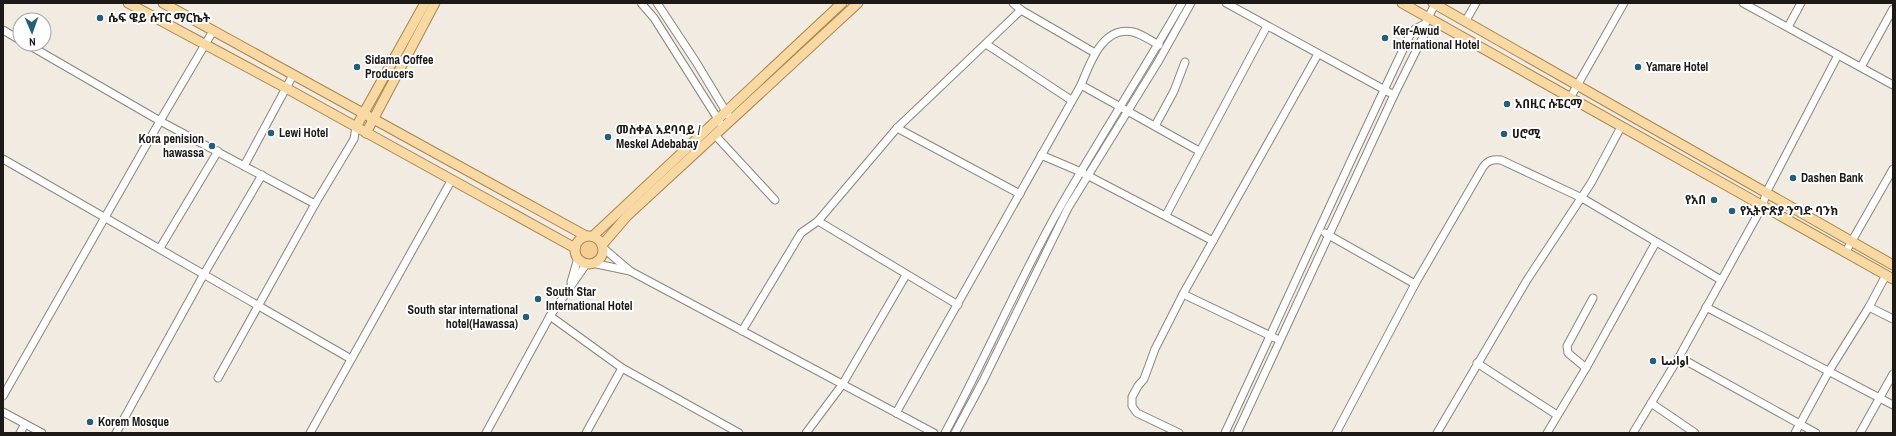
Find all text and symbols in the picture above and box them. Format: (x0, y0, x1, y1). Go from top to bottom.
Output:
place label: ሴፍ ዌይ ሱፐር ማርኬት (108, 10, 211, 26)
north arrow (12, 12, 52, 52)
marker: ሴፍ ዌይ ሱፐር ማርኬት (95, 13, 105, 23)
place label: Ker-Awud International Hotel (1393, 23, 1480, 53)
marker: Ker-Awud International Hotel (1380, 33, 1390, 43)
text: N (29, 35, 36, 49)
place label: Sidama Coffee Producers (365, 52, 434, 82)
place label: Yamare Hotel (1646, 59, 1709, 75)
marker: Sidama Coffee Producers (352, 62, 362, 72)
marker: Yamare Hotel (1633, 62, 1643, 72)
place label: አበዚር ሱፔርማ (1515, 96, 1582, 112)
marker: አበዚር ሱፔርማ (1502, 99, 1512, 109)
place label: መስቀል አደባባይ / Meskel Adebabay (616, 122, 701, 152)
place label: Lewi Hotel (279, 125, 328, 141)
place label: ሀሮሚ (1512, 126, 1541, 142)
marker: Lewi Hotel (266, 128, 276, 138)
marker: ሀሮሚ (1499, 129, 1509, 139)
place label: Kora penision hawassa (138, 131, 205, 161)
marker: መስቀል አደባባይ / Meskel Adebabay (603, 132, 613, 142)
marker: Kora penision hawassa (207, 141, 217, 151)
place label: Dashen Bank (1801, 170, 1864, 186)
marker: Dashen Bank (1788, 173, 1798, 183)
place label: የአበ (1685, 192, 1706, 208)
marker: የአበ (1709, 195, 1719, 205)
place label: የኢትዮጽያ ንግድ ባንክ (1740, 203, 1838, 219)
marker: የኢትዮጽያ ንግድ ባንክ (1727, 206, 1737, 216)
place label: South Star International Hotel (546, 284, 633, 314)
marker: South Star International Hotel (533, 294, 543, 304)
place label: South star international hotel(Hawassa) (408, 302, 518, 332)
marker: South star international hotel(Hawassa) (521, 312, 531, 322)
place label: اواسا (1661, 353, 1689, 369)
marker: اواسا (1648, 356, 1658, 366)
place label: Korem Mosque (98, 414, 170, 430)
marker: Korem Mosque (85, 417, 95, 427)

